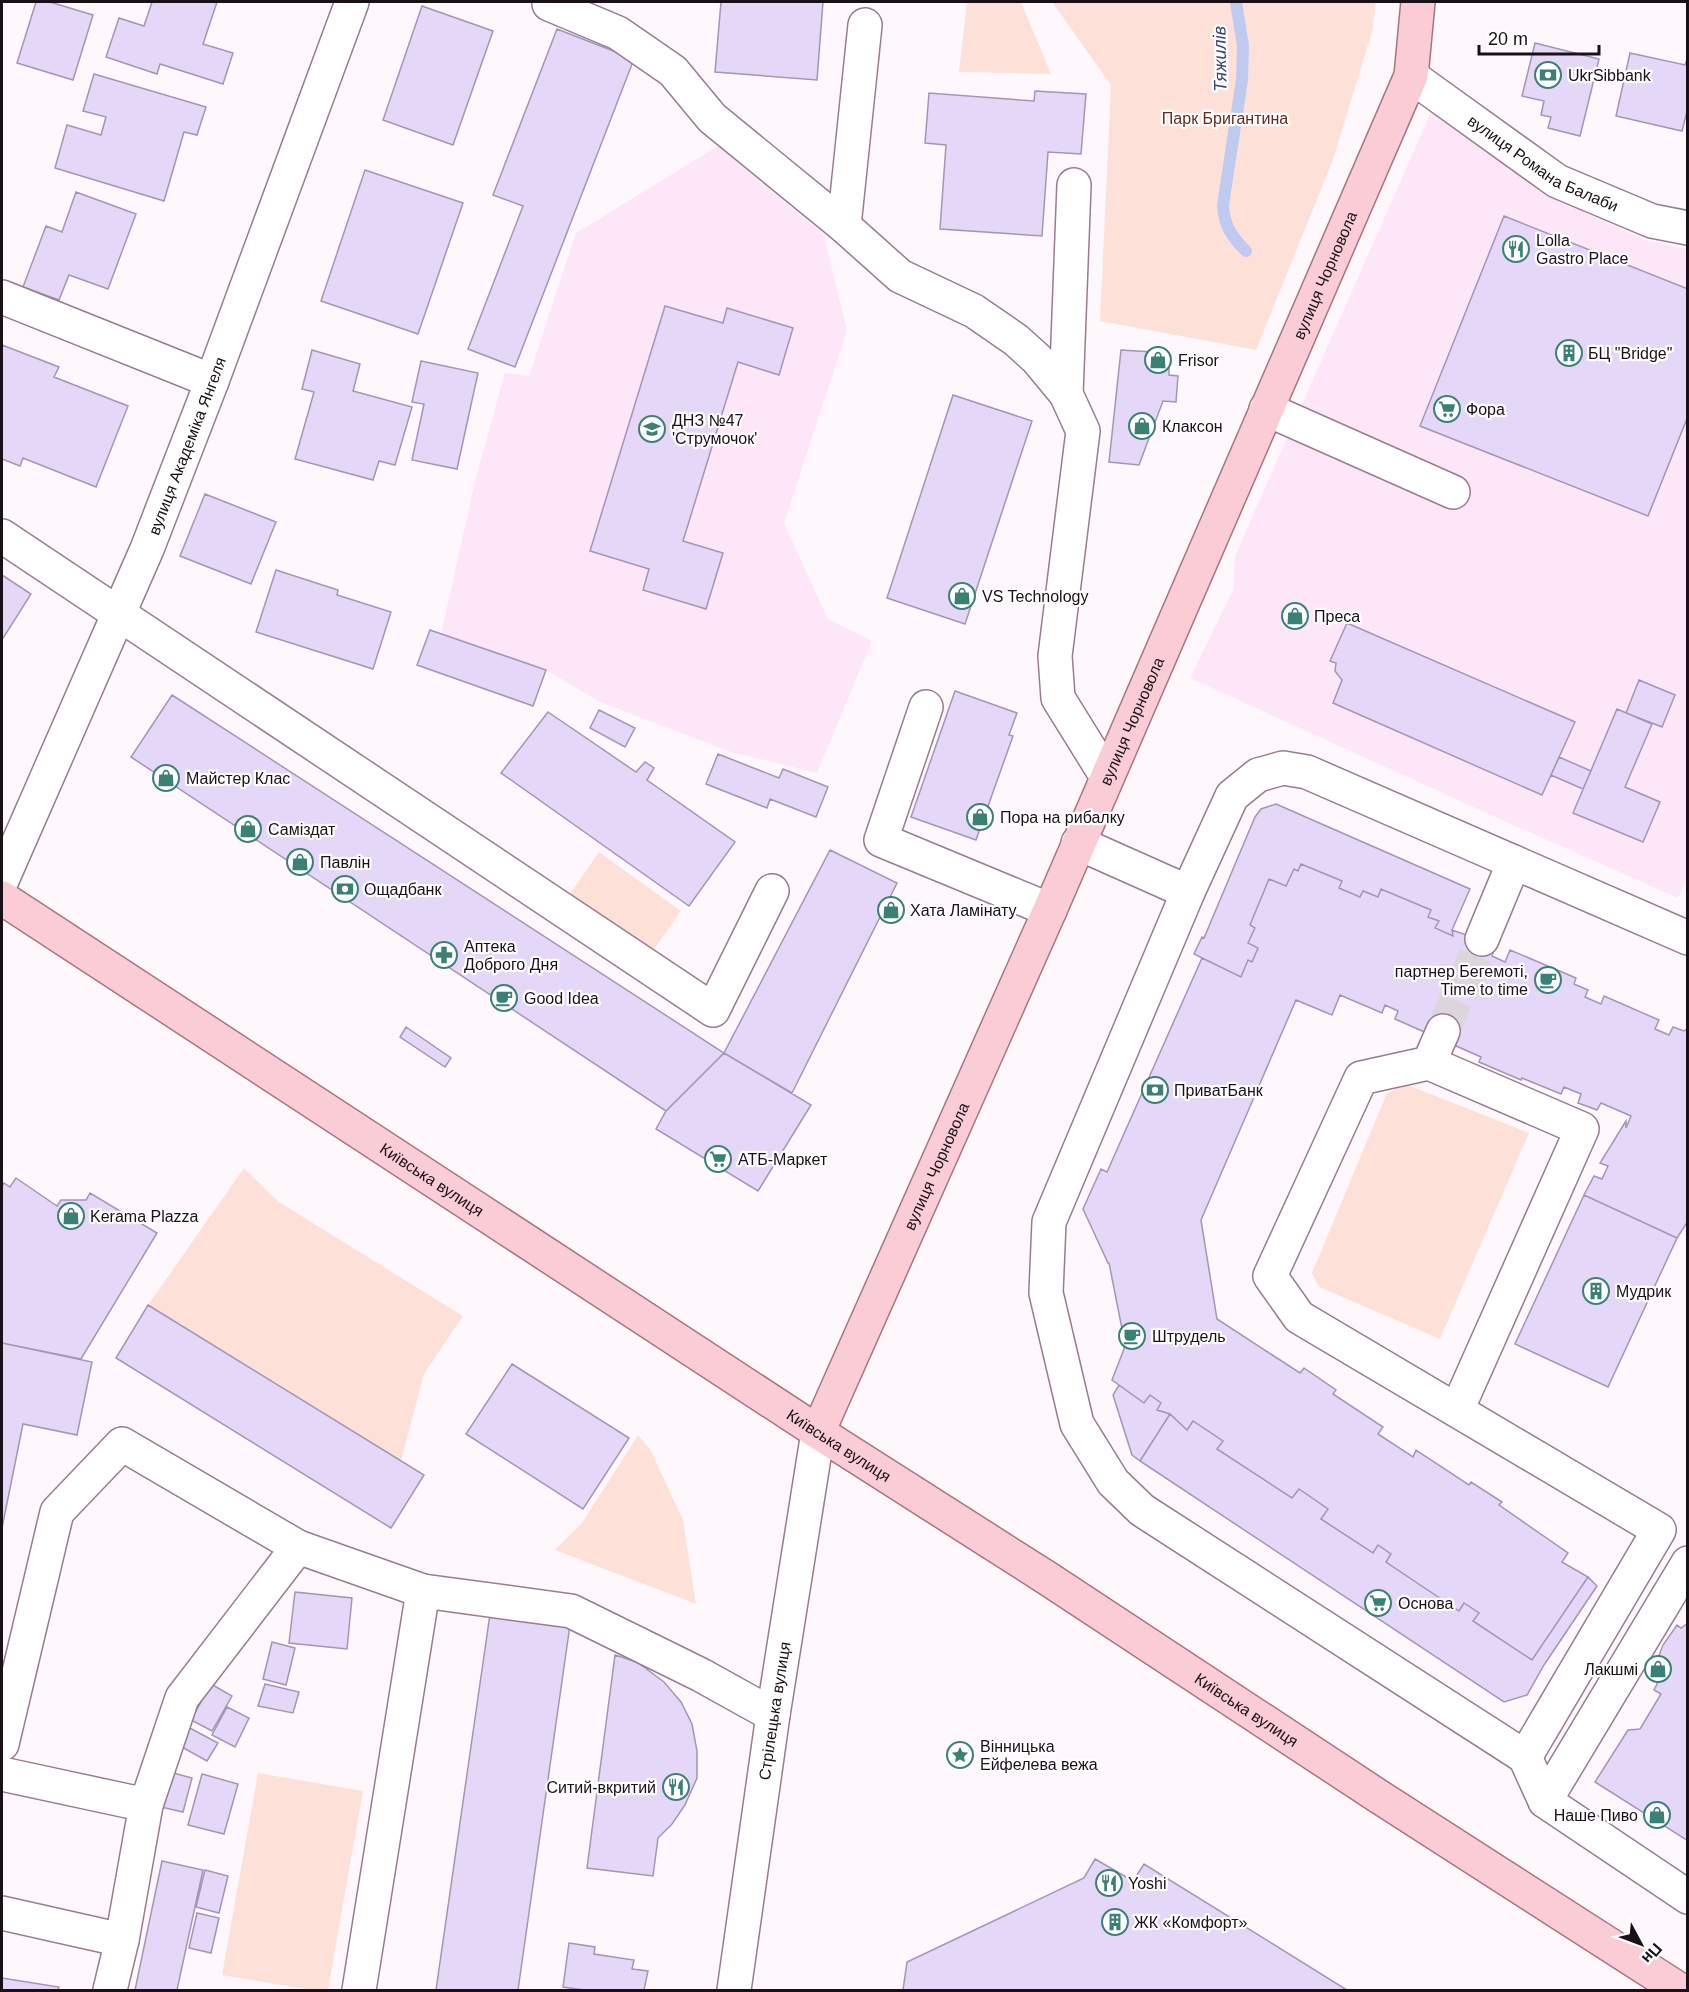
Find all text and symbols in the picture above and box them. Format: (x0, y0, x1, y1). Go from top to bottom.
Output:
scale bar (1479, 18, 1599, 56)
water label: Тяжилів (1209, 26, 1231, 92)
text: 20 m (1488, 29, 1528, 49)
bank icon: UkrSibbank (1533, 60, 1563, 90)
place label: UkrSibbank (1568, 67, 1652, 84)
park label: Парк Бригантина (1162, 110, 1288, 127)
street label: вулиця Романа Балаби (1465, 111, 1621, 214)
street label: вулиця Чорновола (1290, 208, 1360, 342)
place label: Lolla Gastro Place (1536, 232, 1629, 267)
restaurant icon: Lolla Gastro Place (1501, 234, 1531, 264)
building icon: БЦ "Bridge" (1554, 338, 1584, 368)
shop icon: Frisor (1143, 345, 1173, 375)
place label: БЦ "Bridge" (1588, 345, 1672, 362)
place label: Frisor (1178, 352, 1220, 369)
street label: вулиця Академіка Янгеля (145, 355, 229, 537)
supermarket icon: Фора (1432, 394, 1462, 424)
place label: Фора (1466, 401, 1505, 418)
shop icon: Клаксон (1127, 411, 1157, 441)
place label: ДНЗ №47 'Струмочок' (672, 412, 757, 447)
school or university icon: ДНЗ №47 'Струмочок' (637, 414, 667, 444)
place label: Клаксон (1162, 418, 1223, 435)
shop icon: VS Technology (947, 581, 977, 611)
place label: VS Technology (982, 588, 1088, 605)
shop icon: Преса (1280, 601, 1310, 631)
place label: Преса (1314, 608, 1360, 625)
street label: вулиця Чорновола (1097, 654, 1167, 788)
shop icon: Майстер Клас (151, 763, 181, 793)
place label: Майстер Клас (186, 770, 290, 787)
shop icon: Пора на рибалку (965, 802, 995, 832)
place label: Пора на рибалку (1000, 809, 1125, 826)
shop icon: Саміздат (233, 814, 263, 844)
place label: Саміздат (268, 821, 336, 838)
shop icon: Павлін (285, 847, 315, 877)
place label: Павлін (320, 854, 370, 871)
bank icon: Ощадбанк (330, 874, 360, 904)
place label: Ощадбанк (364, 881, 442, 898)
shop icon: Хата Ламінату (876, 895, 906, 925)
place label: Хата Ламінату (910, 902, 1017, 919)
place label: Аптека Доброго Дня (464, 938, 558, 973)
pharmacy icon: Аптека Доброго Дня (429, 940, 459, 970)
place label: партнер Бегемоті, Time to time (1395, 963, 1528, 998)
cafe icon: партнер Бегемоті, Time to time (1533, 965, 1563, 995)
cafe icon: Good Idea (489, 983, 519, 1013)
place label: Good Idea (524, 990, 599, 1007)
bank icon: ПриватБанк (1140, 1075, 1170, 1105)
place label: ПриватБанк (1174, 1082, 1264, 1099)
street label: вулиця Чорновола (900, 1100, 972, 1232)
street label: Київська вулиця (377, 1139, 487, 1219)
supermarket icon: АТБ-Маркет (703, 1144, 733, 1174)
place label: АТБ-Маркет (738, 1151, 828, 1168)
shop icon: Kerama Plazza (56, 1201, 86, 1231)
place label: Kerama Plazza (90, 1208, 199, 1225)
building icon: Мудрик (1581, 1276, 1611, 1306)
place label: Мудрик (1616, 1283, 1672, 1300)
cafe icon: Штрудель (1117, 1321, 1147, 1351)
place label: Штрудель (1152, 1328, 1226, 1345)
street label: Київська вулиця (784, 1406, 894, 1485)
supermarket icon: Основа (1363, 1588, 1393, 1618)
place label: Основа (1398, 1595, 1454, 1612)
street label: Стрілецька вулиця (755, 1640, 793, 1781)
shop icon: Лакшмі (1643, 1654, 1673, 1684)
place label: Лакшмі (1584, 1661, 1638, 1678)
street label: Київська вулиця (1192, 1669, 1302, 1750)
place label: Вінницька Ейфелева вежа (980, 1738, 1098, 1773)
place icon: Вінницька Ейфелева вежа (945, 1740, 975, 1770)
restaurant icon: Ситий-вкритий (661, 1772, 691, 1802)
place label: Ситий-вкритий (546, 1779, 656, 1796)
shop icon: Наше Пиво (1642, 1800, 1672, 1830)
place label: Наше Пиво (1554, 1807, 1638, 1824)
restaurant icon: Yoshi (1094, 1868, 1124, 1898)
place label: Yoshi (1128, 1875, 1167, 1892)
building icon: ЖК «Комфорт» (1100, 1907, 1130, 1937)
place label: ЖК «Комфорт» (1134, 1914, 1248, 1931)
north arrow (1611, 1914, 1671, 1974)
text: Пн (1639, 1940, 1665, 1967)

